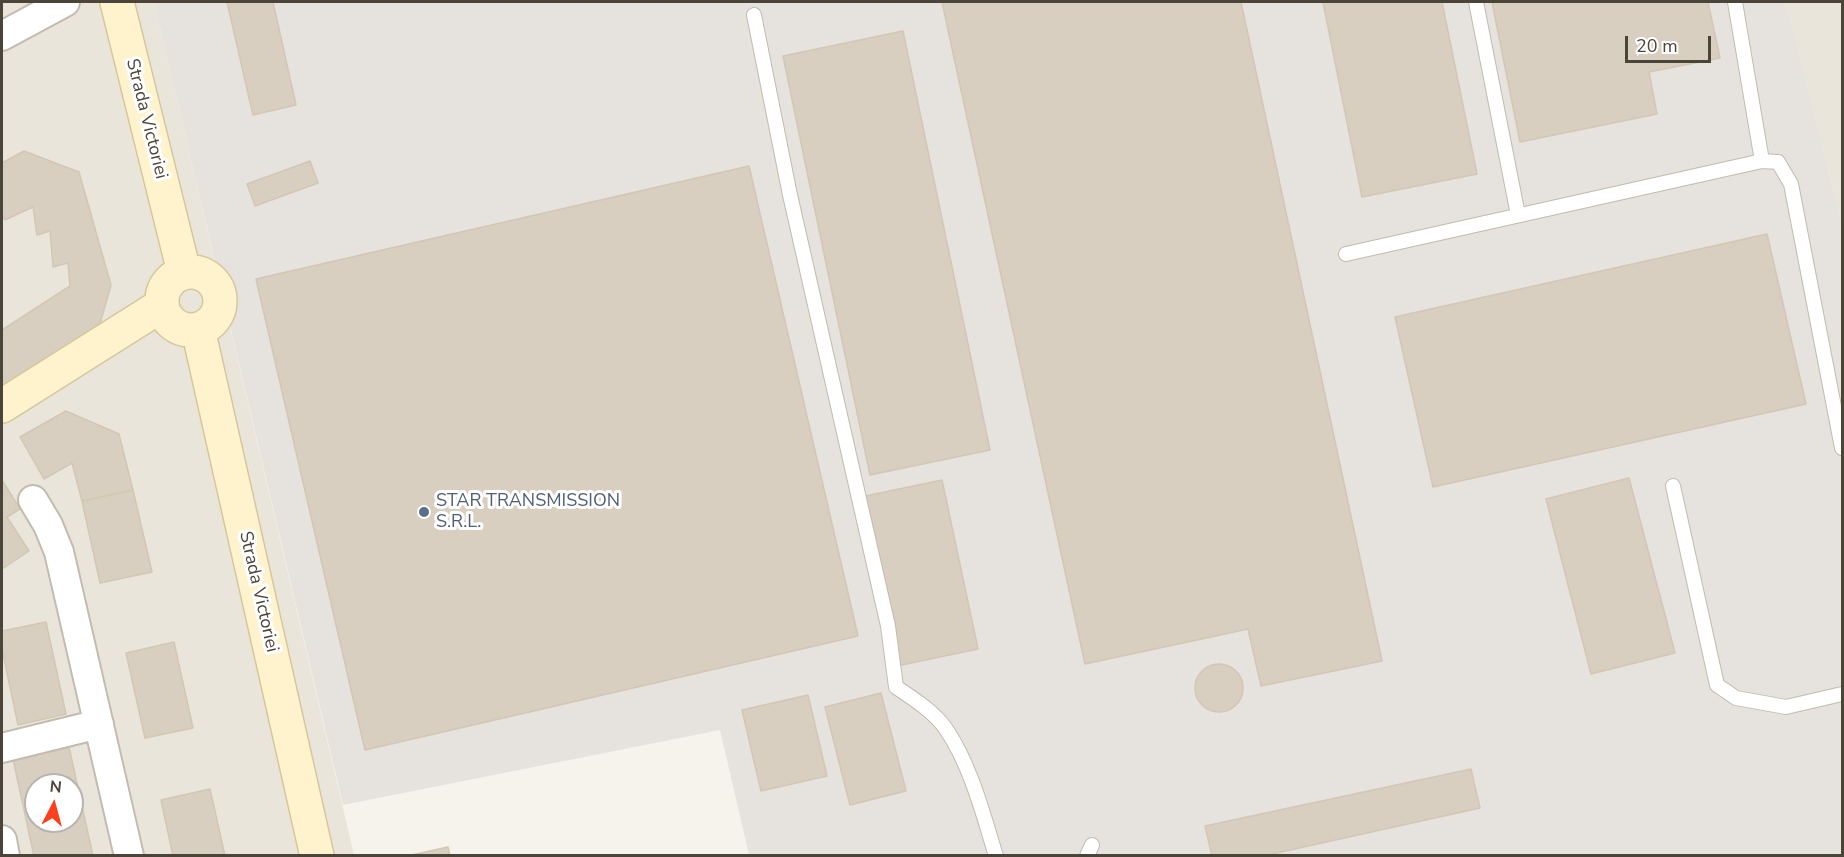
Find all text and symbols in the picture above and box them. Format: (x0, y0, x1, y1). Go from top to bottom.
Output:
scale bar (1628, 24, 1714, 62)
text: 20 m (1636, 34, 1678, 58)
street label: Strada Victoriei (121, 57, 171, 181)
place label: STAR TRANSMISSION S.R.L. (436, 491, 620, 534)
marker: STAR TRANSMISSION S.R.L. (417, 505, 431, 519)
street label: Strada Victoriei (234, 529, 282, 655)
north arrow (24, 773, 84, 833)
text: N (49, 776, 63, 799)

